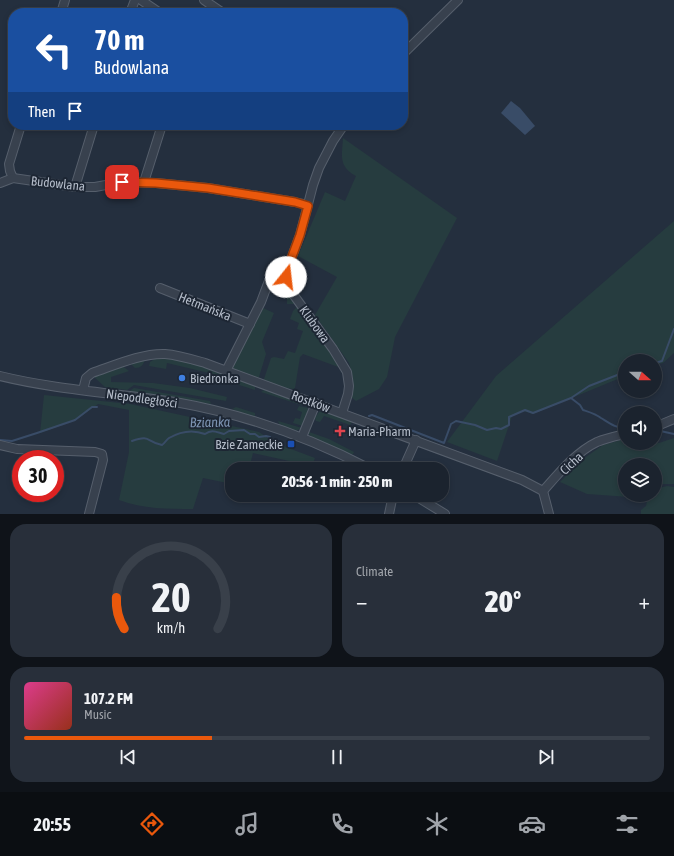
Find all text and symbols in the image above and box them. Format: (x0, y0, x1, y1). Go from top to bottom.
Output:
icon: left (28, 24, 80, 76)
text: 70 m (94, 24, 144, 56)
text: Budowlana (94, 57, 169, 78)
icon: arrive (64, 100, 86, 122)
text: Then (28, 103, 56, 120)
pin (105, 165, 139, 199)
icon: arrive (111, 171, 133, 193)
street label: Budowlana (30, 173, 86, 194)
position arrow (265, 256, 307, 298)
street label: Hetmańska (176, 289, 233, 324)
street label: Klubowa (296, 303, 333, 346)
north arrow (618, 354, 662, 398)
map controls (618, 354, 662, 502)
place label: Biedronka (190, 371, 239, 386)
marker: Biedronka (177, 373, 187, 383)
street label: Niepodległości (105, 386, 178, 411)
street label: Rostków (289, 388, 332, 415)
button: sound (618, 406, 662, 450)
water label: Bzianka (190, 414, 231, 430)
place label: Maria-Pharm (348, 424, 411, 439)
marker: Maria-Pharm (335, 426, 345, 436)
place label: Bzie Zameckie (215, 437, 283, 452)
marker: Bzie Zameckie (286, 439, 296, 449)
street label: Cicha (557, 449, 586, 478)
speed limit sign: 30 (12, 450, 64, 502)
button: layers (618, 458, 662, 502)
text: 20:56 · 1 min · 250 m (282, 473, 392, 490)
text: Climate (356, 564, 393, 579)
text: 20 (151, 572, 191, 620)
text: 20° (485, 584, 521, 618)
text: − (356, 588, 367, 614)
text: + (639, 588, 650, 614)
text: km/h (157, 619, 185, 635)
text: 107.2 FM (84, 690, 133, 707)
text: Music (84, 707, 111, 722)
icon: previous (117, 746, 139, 768)
icon: pause (326, 746, 348, 768)
icon: next (535, 746, 557, 768)
icon: directions (138, 810, 166, 838)
icon: music (233, 810, 261, 838)
icon: phone (328, 810, 356, 838)
icon: climate (423, 810, 451, 838)
icon: car (518, 810, 546, 838)
icon: filters (613, 810, 641, 838)
text: 20:55 (33, 814, 71, 835)

